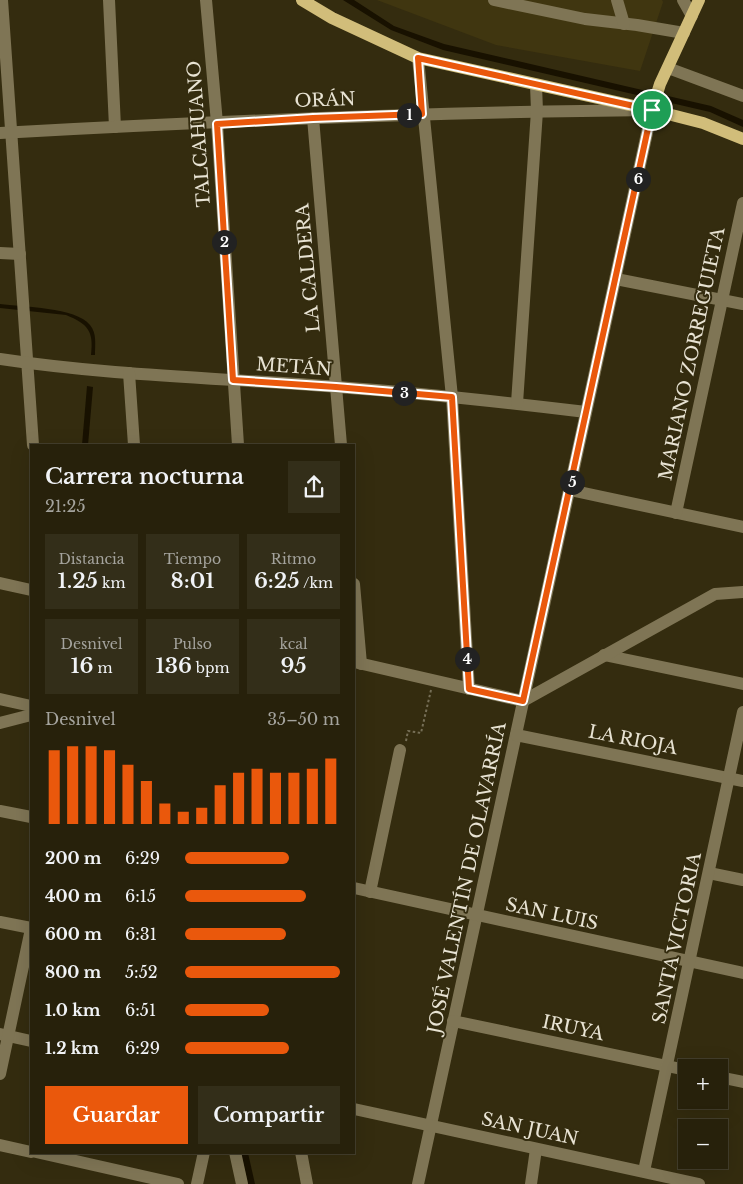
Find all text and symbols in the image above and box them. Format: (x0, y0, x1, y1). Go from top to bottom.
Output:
street label: TALCAHUANO (183, 60, 215, 208)
street label: ORÁN (294, 87, 356, 112)
pin (631, 89, 673, 131)
icon: arrive (638, 96, 666, 124)
pin: 1 (396, 102, 422, 128)
text: 1 (406, 106, 413, 124)
pin: 6 (626, 166, 650, 192)
text: 6 (634, 170, 643, 188)
street label: LA CALDERA (291, 201, 325, 334)
street label: MARIANO ZORREGUIETA (654, 224, 730, 483)
pin: 2 (212, 230, 236, 254)
text: 2 (220, 233, 229, 251)
street label: METÁN (255, 352, 333, 381)
pin: 3 (392, 380, 416, 406)
text: 3 (400, 384, 409, 402)
button: share (288, 461, 340, 513)
text: Carrera nocturna (45, 463, 244, 490)
pin: 5 (560, 470, 584, 494)
text: 5 (568, 473, 577, 491)
text: 21:25 (45, 496, 86, 516)
text: Distancia (58, 550, 125, 568)
text: Tiempo (164, 550, 221, 568)
text: Ritmo (271, 550, 316, 568)
text: 1.25 (57, 568, 98, 594)
text: 8:01 (171, 568, 214, 594)
text: 6:25 (254, 568, 300, 594)
text: km (98, 574, 126, 592)
text: /km (300, 574, 333, 592)
text: Desnivel (61, 635, 122, 653)
text: Pulso (173, 635, 212, 653)
text: kcal (280, 635, 307, 653)
pin: 4 (454, 646, 480, 672)
text: 4 (463, 650, 472, 668)
text: 16 (70, 653, 94, 679)
text: 136 (155, 653, 192, 679)
text: 95 (280, 653, 307, 679)
text: m (94, 659, 113, 677)
text: bpm (192, 659, 230, 677)
text: Desnivel (45, 709, 116, 729)
text: 35–50 m (267, 709, 340, 729)
street label: JOSÉ VALENTÍN DE OLAVARRÍA (422, 719, 511, 1038)
street label: LA RIOJA (587, 721, 681, 760)
text: 200 m (45, 848, 102, 868)
text: 6:29 (125, 848, 160, 868)
street label: SANTA VICTORIA (648, 849, 706, 1026)
text: 400 m (45, 886, 102, 906)
text: 6:15 (125, 886, 156, 906)
street label: SAN LUIS (504, 893, 600, 935)
text: 600 m (45, 924, 102, 944)
text: 6:31 (125, 924, 157, 944)
text: 800 m (45, 962, 101, 982)
text: 5:52 (125, 962, 158, 982)
text: 1.0 km (45, 1000, 100, 1020)
text: 6:51 (125, 1000, 156, 1020)
street label: IRUYA (540, 1011, 607, 1045)
text: 1.2 km (45, 1038, 99, 1058)
text: 6:29 (125, 1038, 160, 1058)
map controls (678, 1059, 728, 1169)
button: + (678, 1059, 728, 1109)
button: Guardar (45, 1086, 188, 1144)
button: Compartir (198, 1086, 340, 1144)
street label: SAN JUAN (479, 1108, 581, 1150)
button: − (678, 1119, 728, 1169)

